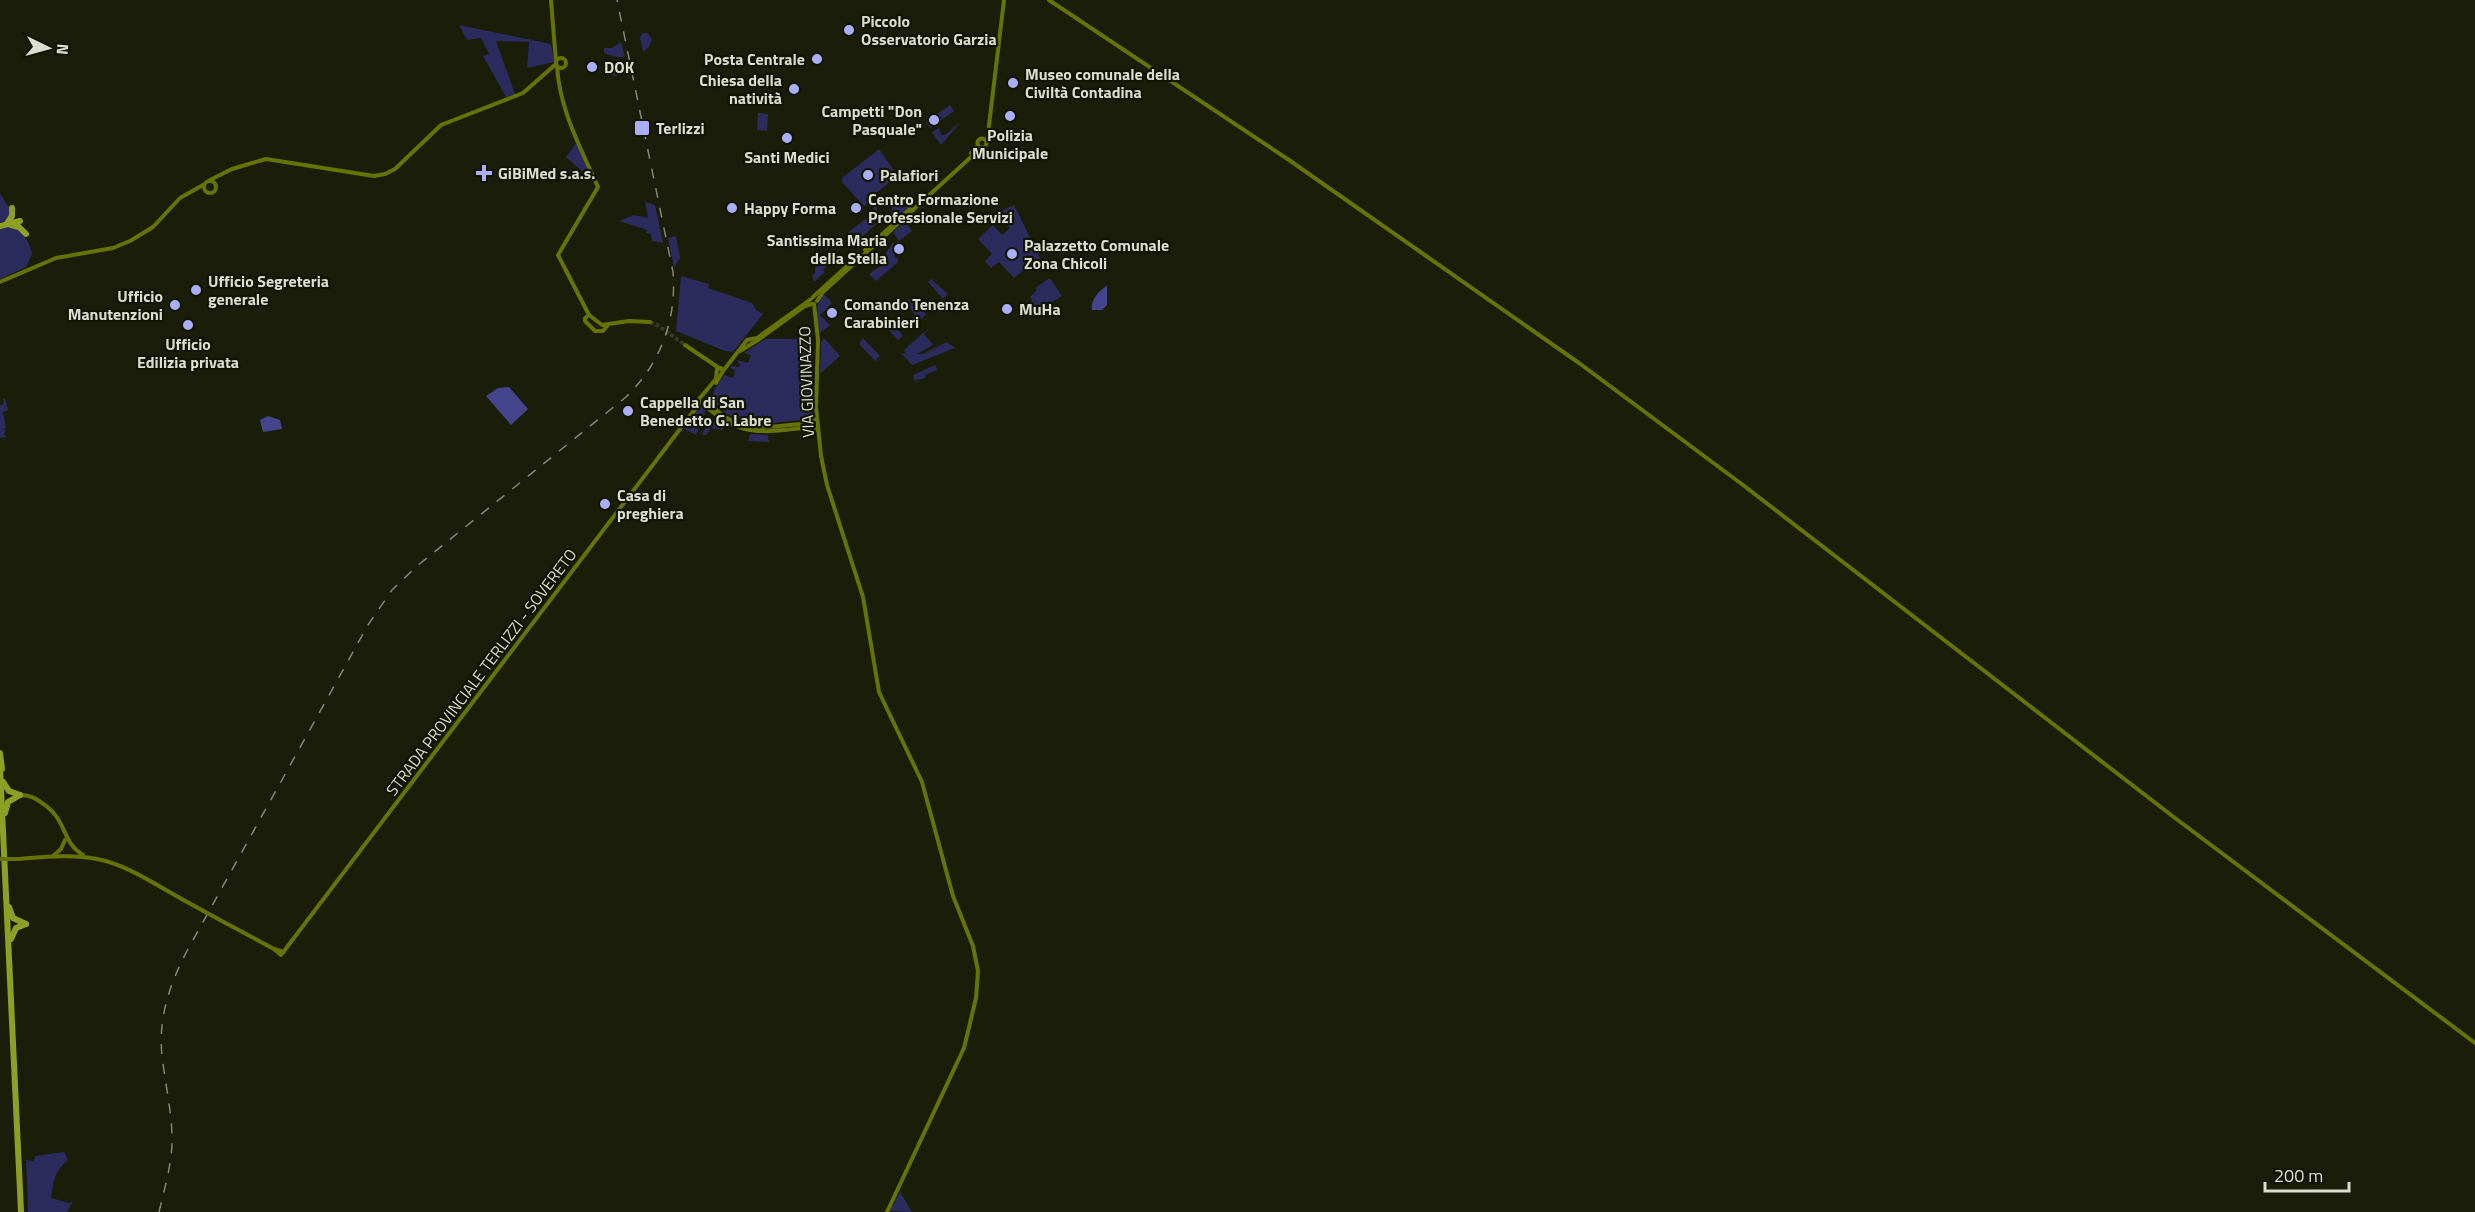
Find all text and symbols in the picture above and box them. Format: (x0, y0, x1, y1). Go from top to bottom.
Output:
place label: Piccolo Osservatorio Garzia (861, 9, 997, 51)
north arrow (18, 18, 78, 78)
marker: Piccolo Osservatorio Garzia (842, 23, 856, 37)
text: N (51, 43, 75, 56)
place label: Posta Centrale (704, 47, 805, 71)
marker: Posta Centrale (810, 52, 824, 66)
place label: DOK (604, 55, 635, 79)
marker: DOK (585, 60, 599, 74)
place label: Museo comunale della Civiltà Contadina (1025, 62, 1180, 104)
place label: Chiesa della natività (699, 68, 782, 110)
marker: Museo comunale della Civiltà Contadina (1006, 76, 1020, 90)
marker: Chiesa della natività (787, 82, 801, 96)
place label: Campetti "Don Pasquale" (821, 99, 922, 141)
marker: Polizia Municipale (1003, 109, 1017, 123)
marker: Campetti "Don Pasquale" (927, 113, 941, 127)
place label: Terlizzi (656, 116, 705, 140)
marker: Terlizzi (633, 119, 651, 137)
place label: Polizia Municipale (972, 123, 1048, 165)
marker: Santi Medici (780, 131, 794, 145)
place label: Santi Medici (744, 145, 830, 169)
place label: GiBiMed s.a.s. (498, 161, 595, 185)
place label: Palafiori (880, 163, 938, 187)
marker: GiBiMed s.a.s. (475, 164, 493, 182)
marker: Palafiori (861, 168, 875, 182)
place label: Centro Formazione Professionale Servizi (868, 187, 1013, 229)
place label: Happy Forma (744, 196, 836, 220)
marker: Happy Forma (725, 201, 739, 215)
marker: Centro Formazione Professionale Servizi (849, 201, 863, 215)
place label: Santissima Maria della Stella (767, 228, 887, 270)
place label: Palazzetto Comunale Zona Chicoli (1024, 233, 1169, 275)
marker: Santissima Maria della Stella (892, 242, 906, 256)
marker: Palazzetto Comunale Zona Chicoli (1005, 247, 1019, 261)
place label: Ufficio Segreteria generale (208, 269, 329, 311)
marker: Ufficio Segreteria generale (189, 283, 203, 297)
place label: Ufficio Manutenzioni (68, 284, 163, 326)
place label: Comando Tenenza Carabinieri (844, 292, 969, 334)
place label: MuHa (1019, 297, 1061, 321)
marker: Ufficio Manutenzioni (168, 298, 182, 312)
marker: MuHa (1000, 302, 1014, 316)
marker: Comando Tenenza Carabinieri (825, 306, 839, 320)
marker: Ufficio Edilizia privata (181, 318, 195, 332)
street label: VIA GIOVINAZZO (792, 326, 820, 438)
place label: Ufficio Edilizia privata (137, 332, 239, 374)
place label: Cappella di San Benedetto G. Labre (640, 390, 771, 432)
marker: Cappella di San Benedetto G. Labre (621, 404, 635, 418)
place label: Casa di preghiera (617, 483, 684, 525)
marker: Casa di preghiera (598, 497, 612, 511)
street label: STRADA PROVINCIALE TERLIZZI - SOVERETO (380, 543, 582, 801)
scale bar (2265, 1155, 2349, 1193)
text: 200 m (2274, 1162, 2323, 1189)

